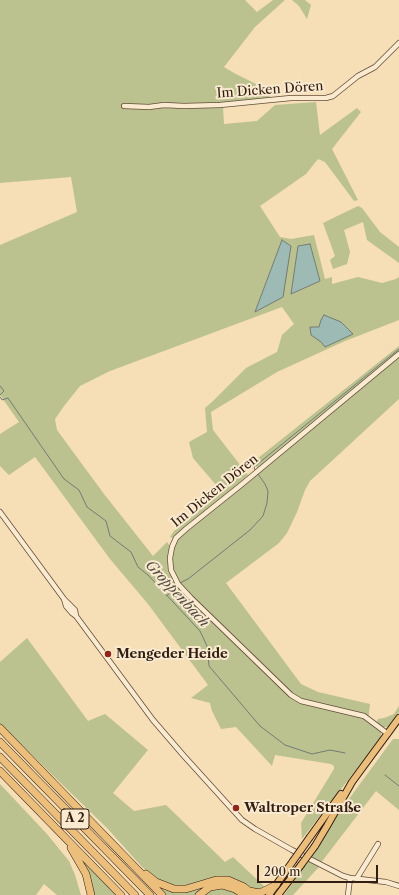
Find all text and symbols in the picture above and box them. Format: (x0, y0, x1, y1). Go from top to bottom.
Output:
street label: Im Dicken Dören (216, 78, 324, 102)
street label: Im Dicken Dören (169, 451, 261, 531)
water label: Groppenbach (142, 557, 212, 631)
place label: Mengeder Heide (116, 646, 228, 662)
marker: Mengeder Heide (103, 649, 113, 659)
place label: Waltroper Straße (244, 800, 361, 816)
marker: Waltroper Straße (231, 803, 241, 813)
road number: A 2 (61, 809, 89, 829)
scale bar (259, 857, 380, 883)
text: 200 m (264, 864, 301, 879)

